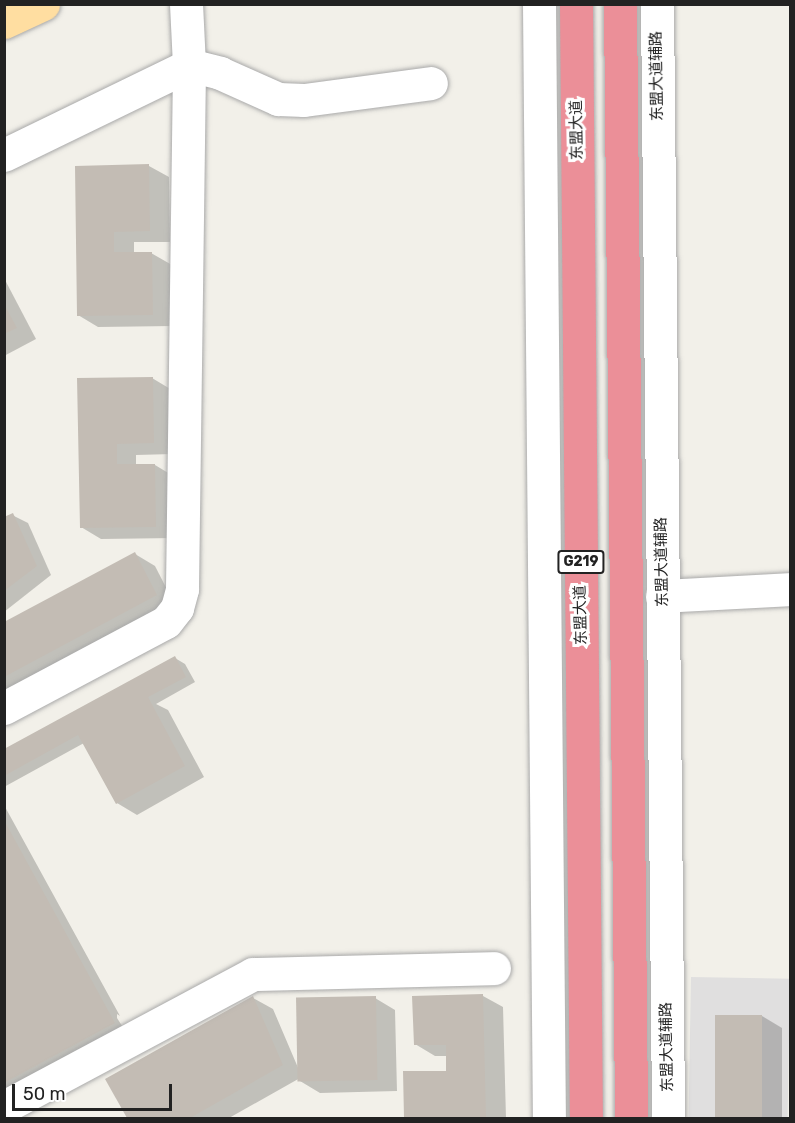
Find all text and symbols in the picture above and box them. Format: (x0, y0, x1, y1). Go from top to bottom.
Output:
street label: 东盟大道辅路 (647, 31, 667, 121)
street label: 东盟大道 (567, 100, 587, 160)
street label: 东盟大道辅路 (652, 517, 672, 607)
road number: G219 (557, 551, 605, 573)
street label: 东盟大道 (571, 585, 591, 645)
street label: 东盟大道辅路 (657, 1002, 677, 1092)
scale bar (15, 1072, 176, 1110)
text: 50 m (23, 1083, 66, 1105)

